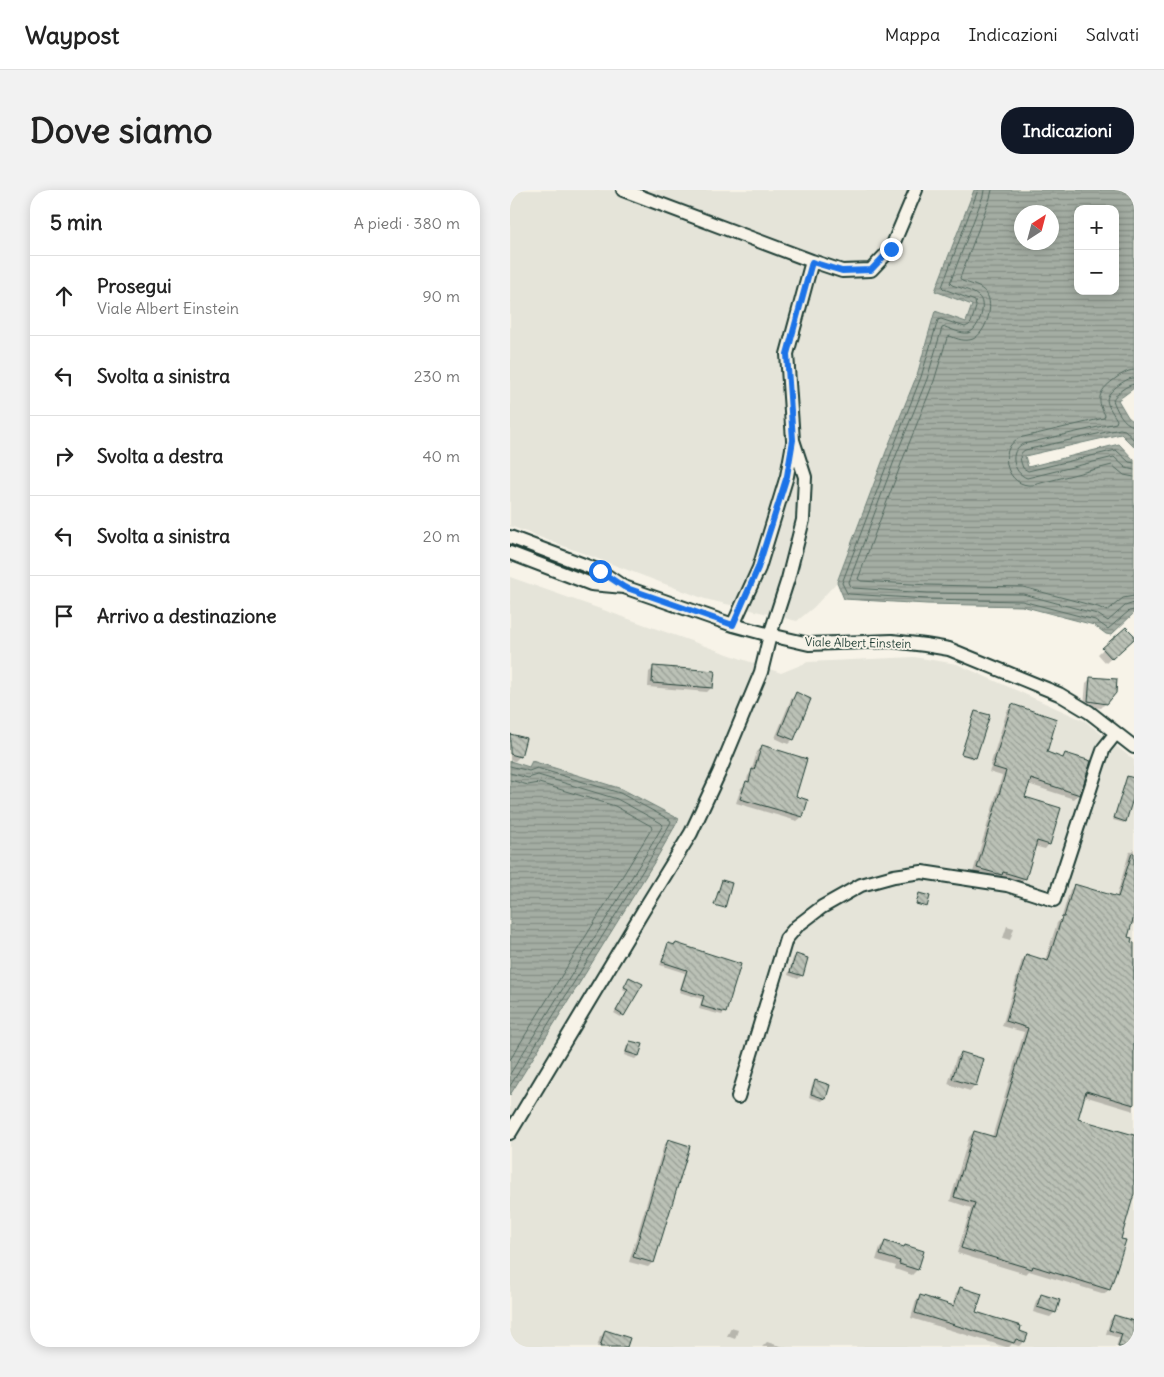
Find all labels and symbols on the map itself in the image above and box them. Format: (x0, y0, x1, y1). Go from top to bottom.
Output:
north arrow (1014, 205, 1059, 250)
route end (880, 238, 903, 261)
route start (589, 560, 612, 583)
street label: Viale Albert Einstein (805, 634, 911, 651)

